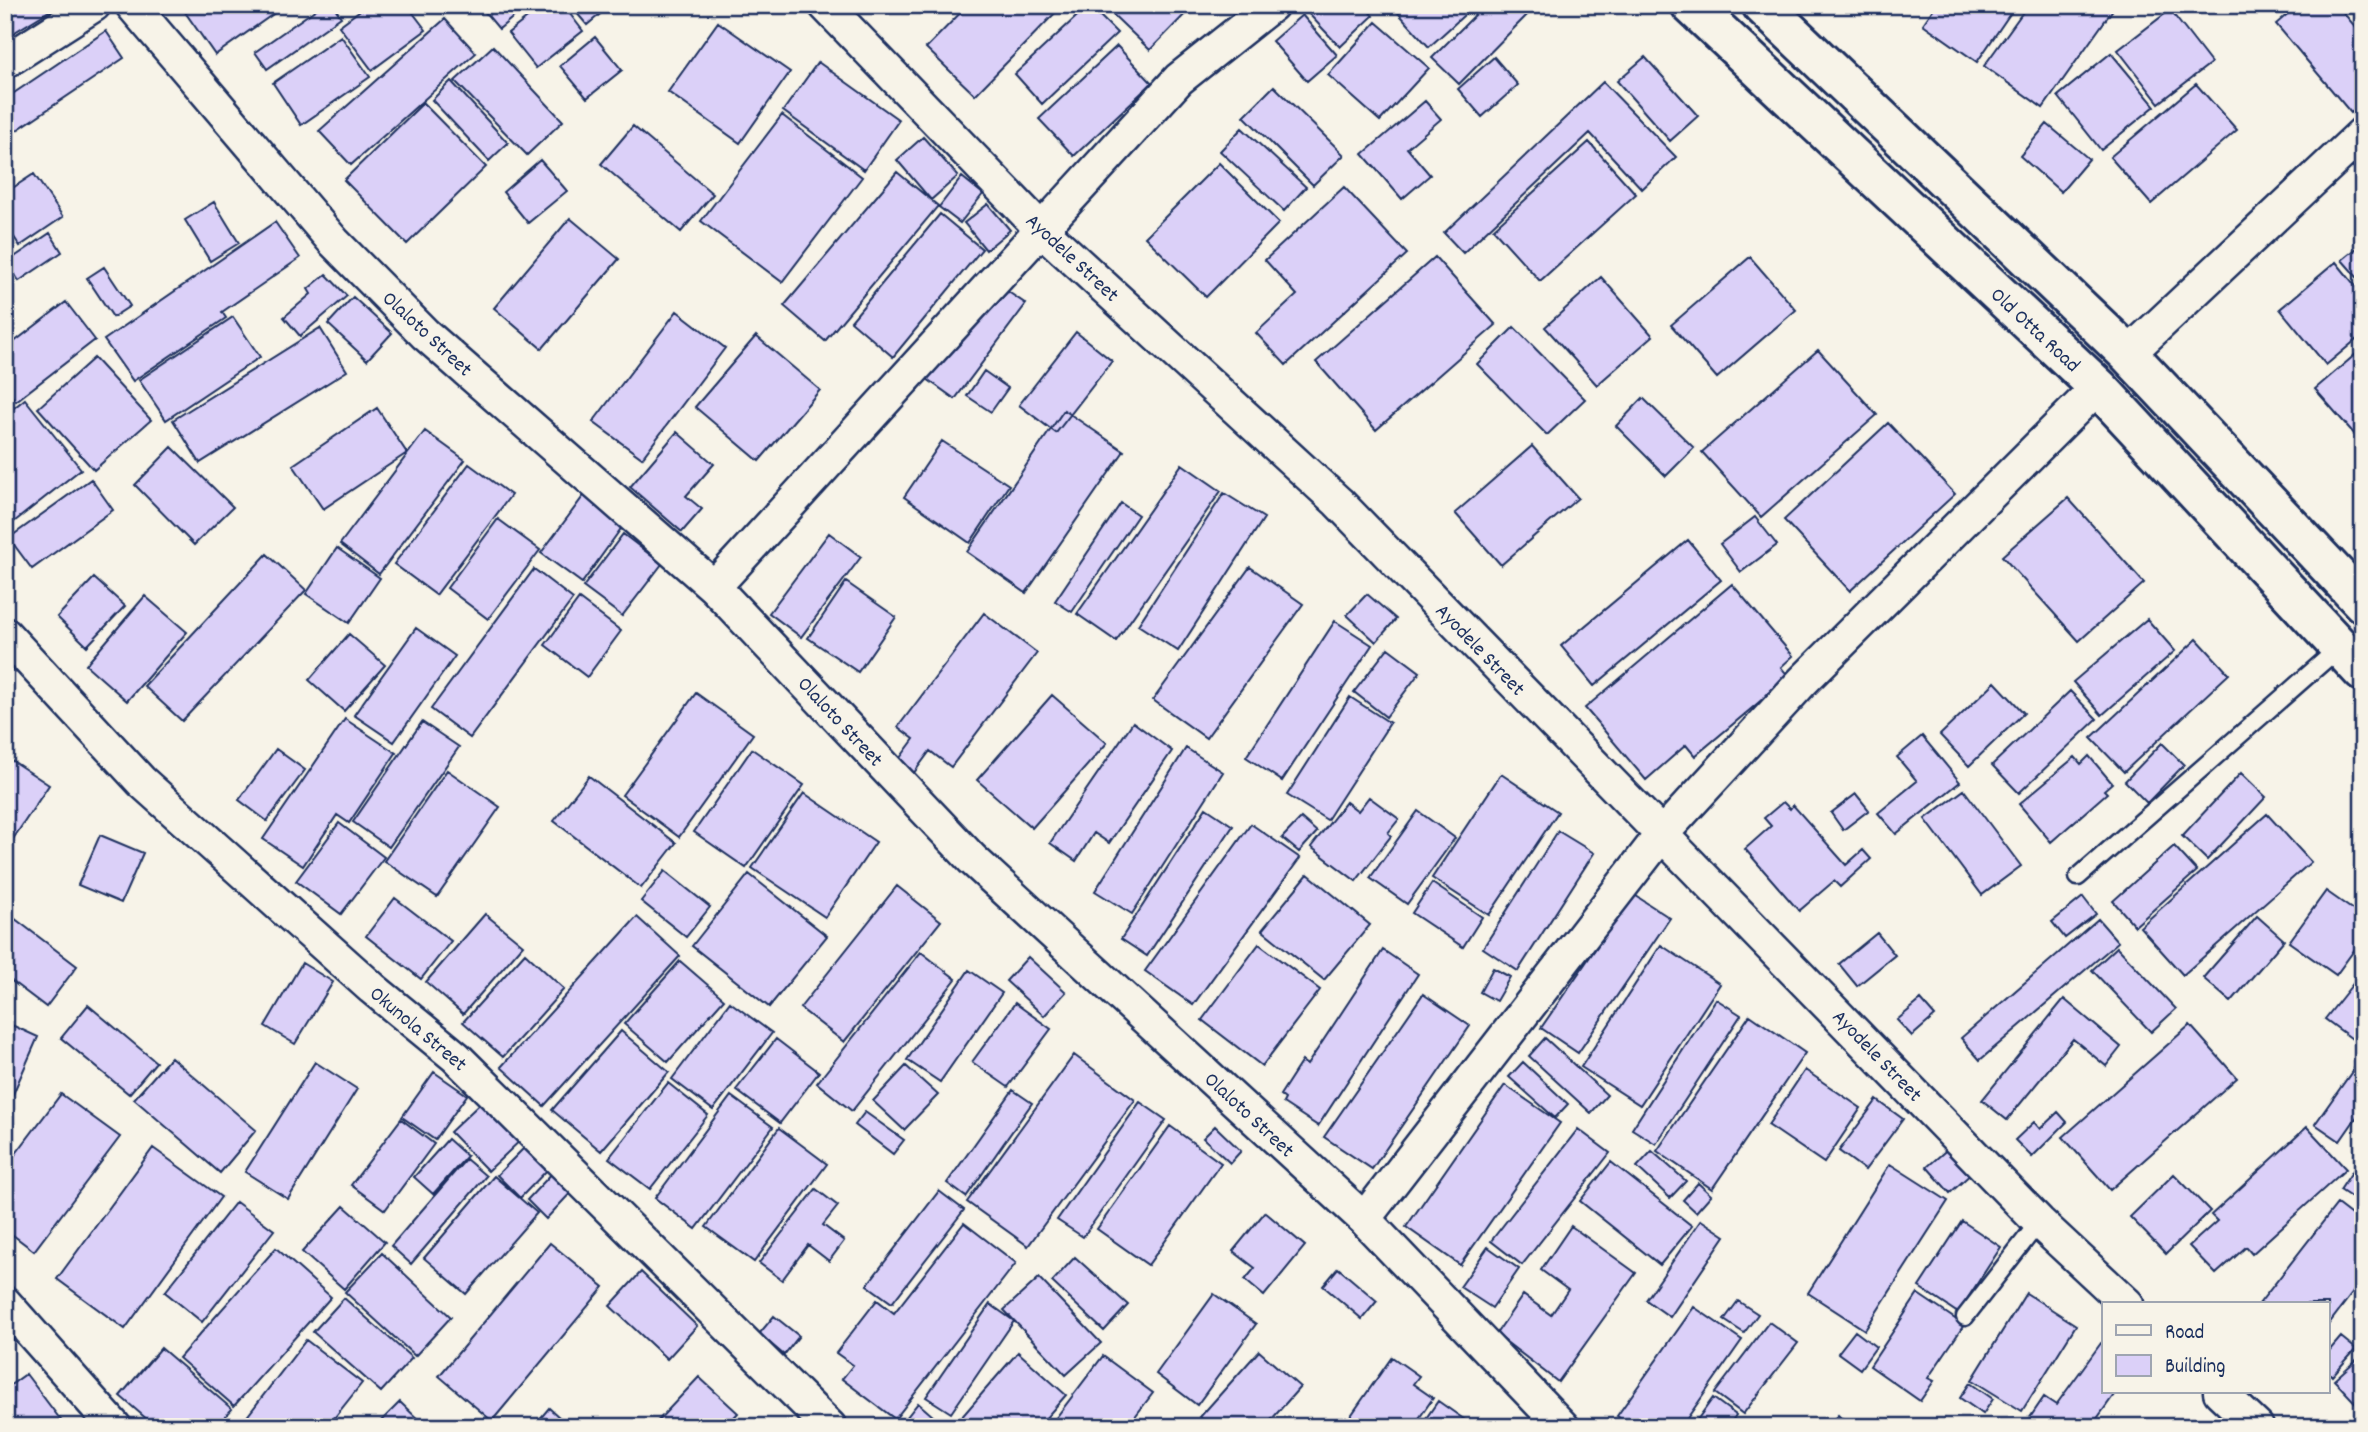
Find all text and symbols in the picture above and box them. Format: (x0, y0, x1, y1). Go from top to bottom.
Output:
street label: Ayodele Street (1017, 208, 1125, 311)
street label: Old Otta Road (1982, 282, 2086, 381)
street label: Olaloto Street (374, 285, 478, 385)
street label: Ayodele Street (1427, 598, 1531, 704)
street label: Olaloto Street (789, 671, 889, 775)
street label: Okunola Street (362, 980, 473, 1080)
street label: Ayodele Street (1824, 1004, 1928, 1110)
street label: Olaloto Street (1196, 1066, 1300, 1166)
legend (2102, 1302, 2330, 1394)
text: Road (2165, 1319, 2204, 1349)
text: Building (2165, 1353, 2225, 1383)

